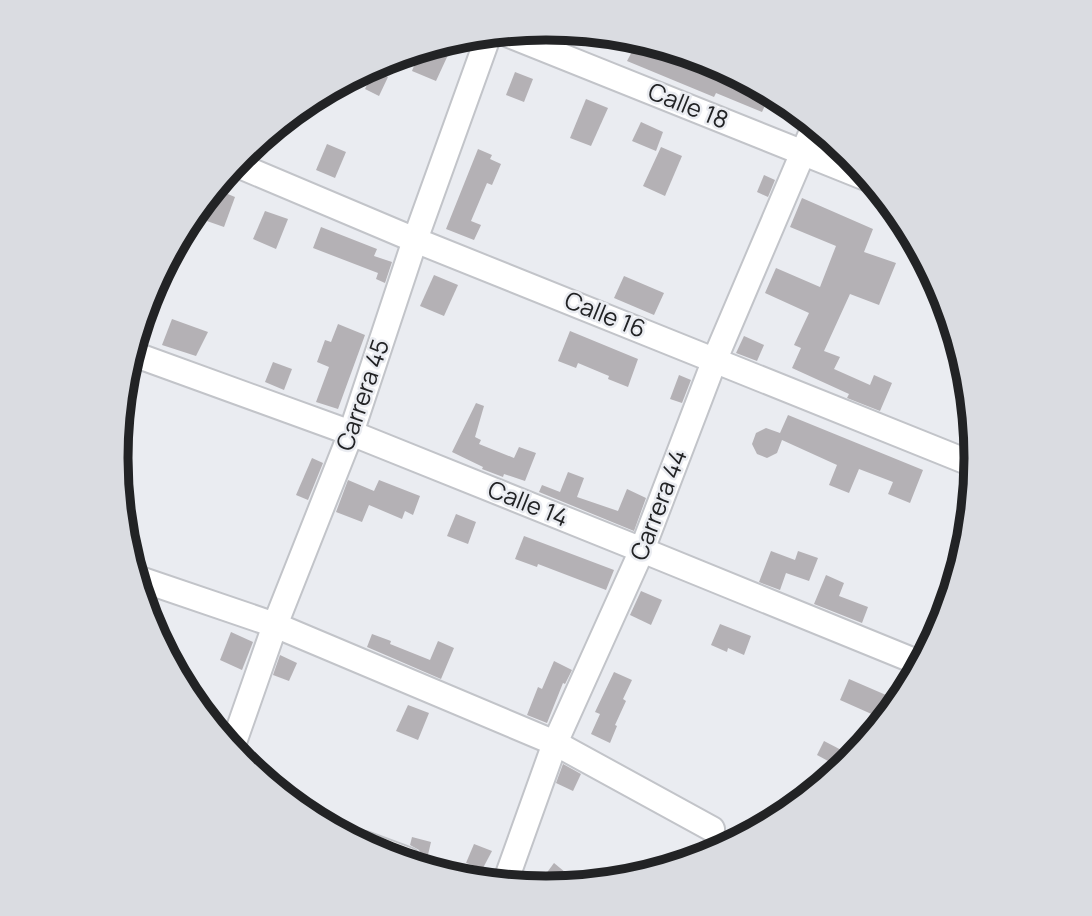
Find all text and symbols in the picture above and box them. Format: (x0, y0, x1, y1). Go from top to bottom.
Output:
street label: Calle 18 (644, 74, 734, 136)
street label: Calle 16 (560, 282, 651, 345)
street label: Carrera 45 (327, 334, 396, 455)
street label: Carrera 44 (621, 444, 694, 565)
street label: Calle 14 (483, 472, 574, 534)

